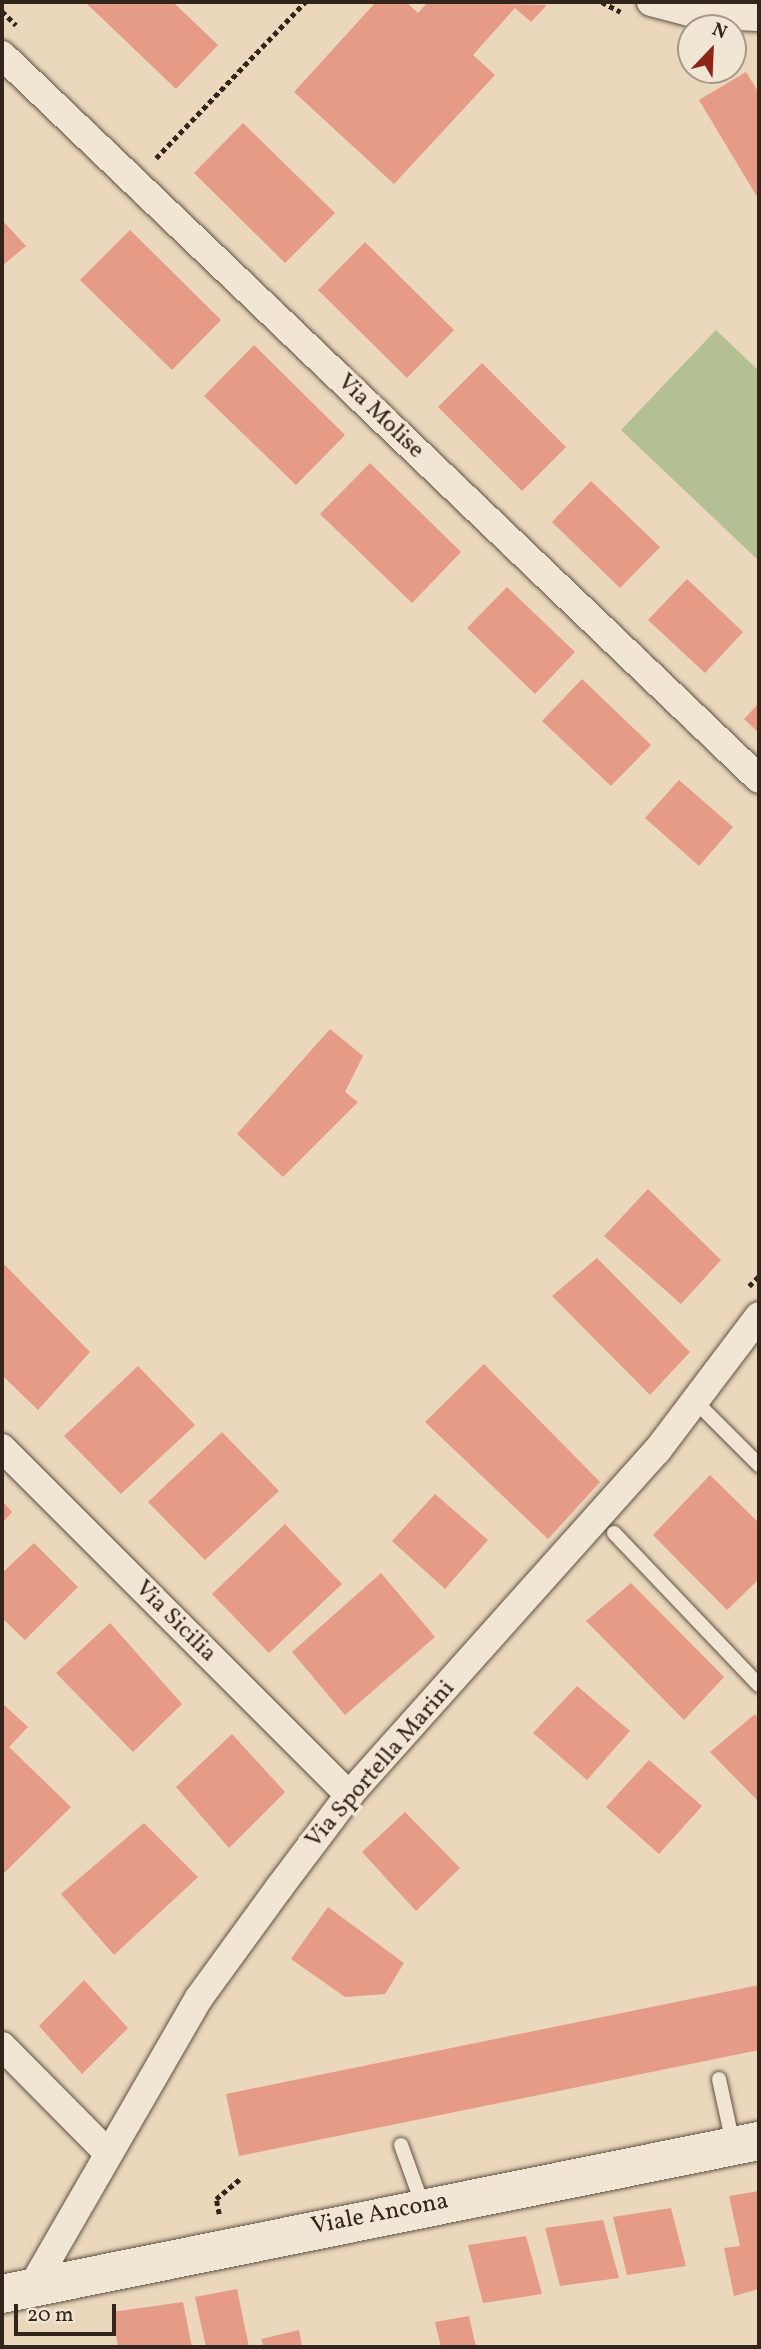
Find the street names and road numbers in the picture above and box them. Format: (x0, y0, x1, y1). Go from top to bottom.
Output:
street label: Via Molise (331, 369, 429, 465)
street label: Via Sicilia (128, 1575, 222, 1669)
street label: Via Sportella Marini (300, 1675, 462, 1855)
street label: Viale Ancona (309, 2188, 451, 2242)

